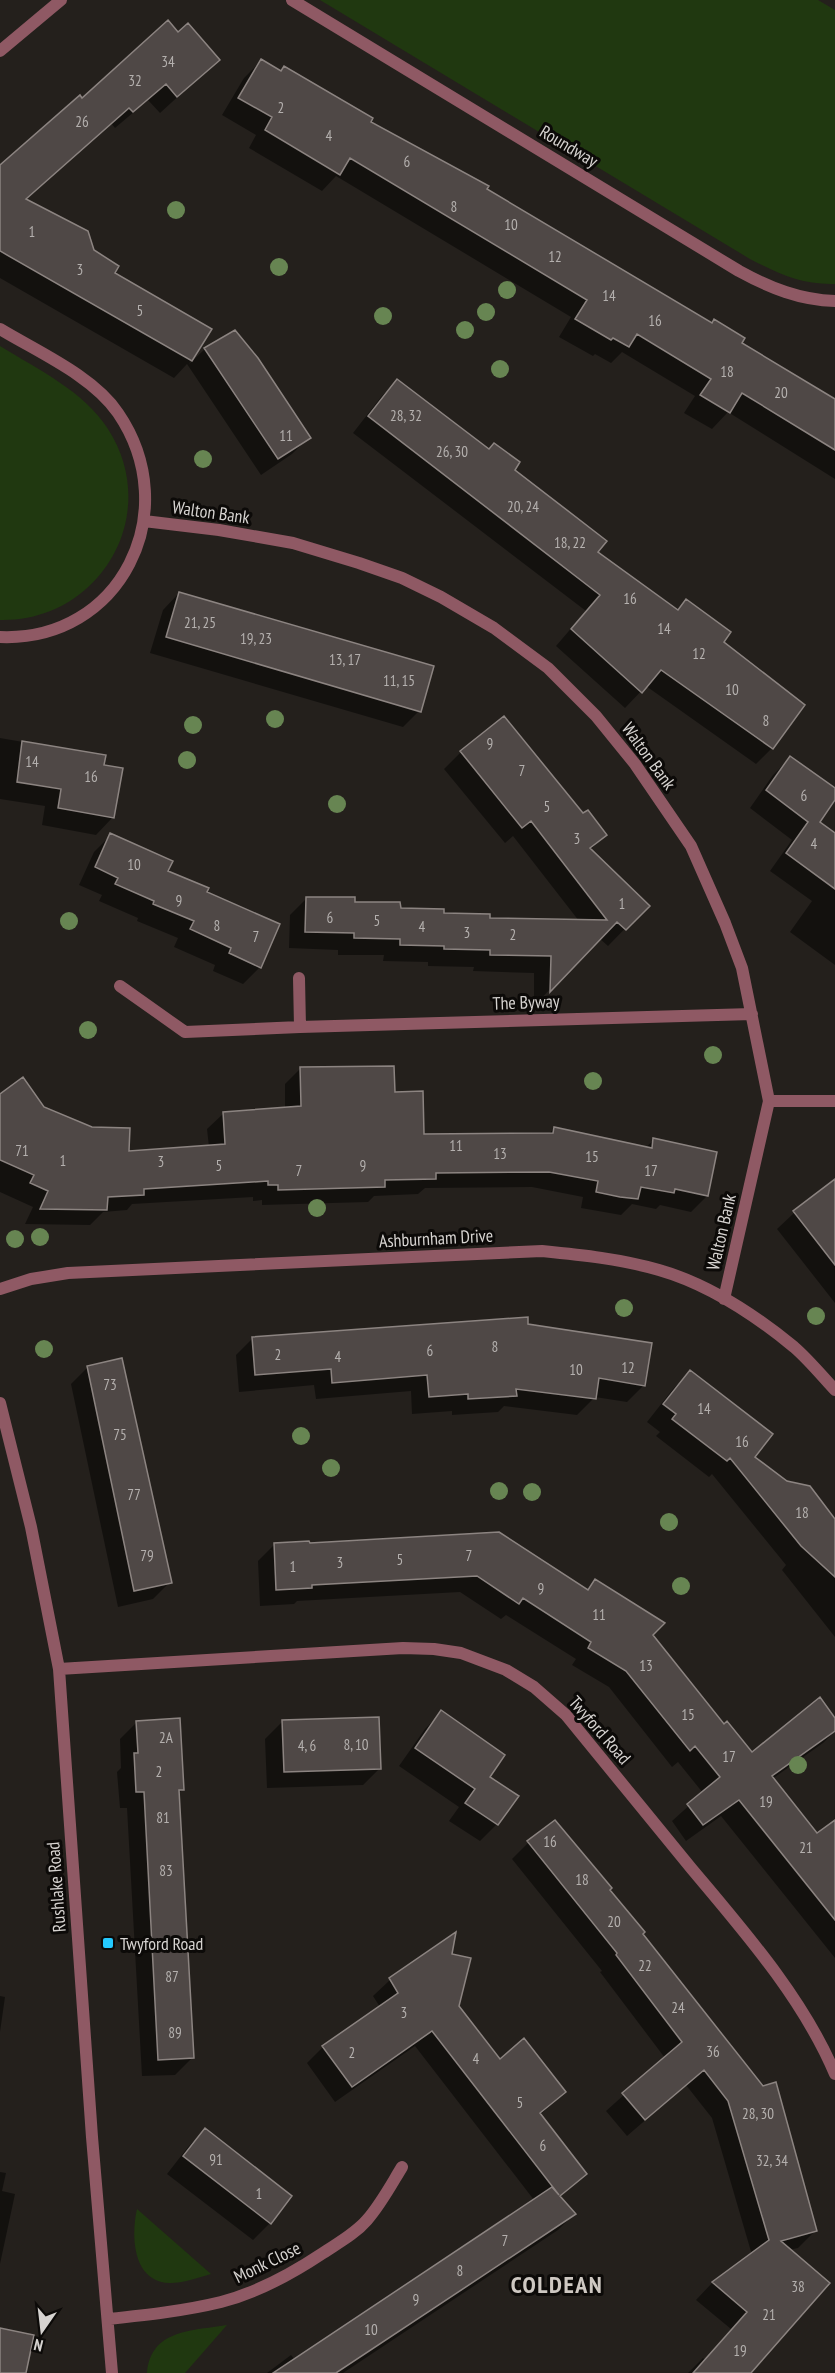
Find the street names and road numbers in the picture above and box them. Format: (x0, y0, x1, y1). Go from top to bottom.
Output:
street label: Roundway (536, 120, 602, 172)
street label: Walton Bank (171, 495, 251, 529)
street label: Walton Bank (617, 718, 681, 794)
street label: The Byway (492, 989, 560, 1015)
street label: Walton Bank (701, 1192, 741, 1272)
street label: Ashburnham Drive (378, 1224, 494, 1252)
street label: Twyford Road (564, 1691, 636, 1769)
street label: Rushlake Road (41, 1841, 71, 1933)
street label: Monk Close (230, 2236, 304, 2288)

